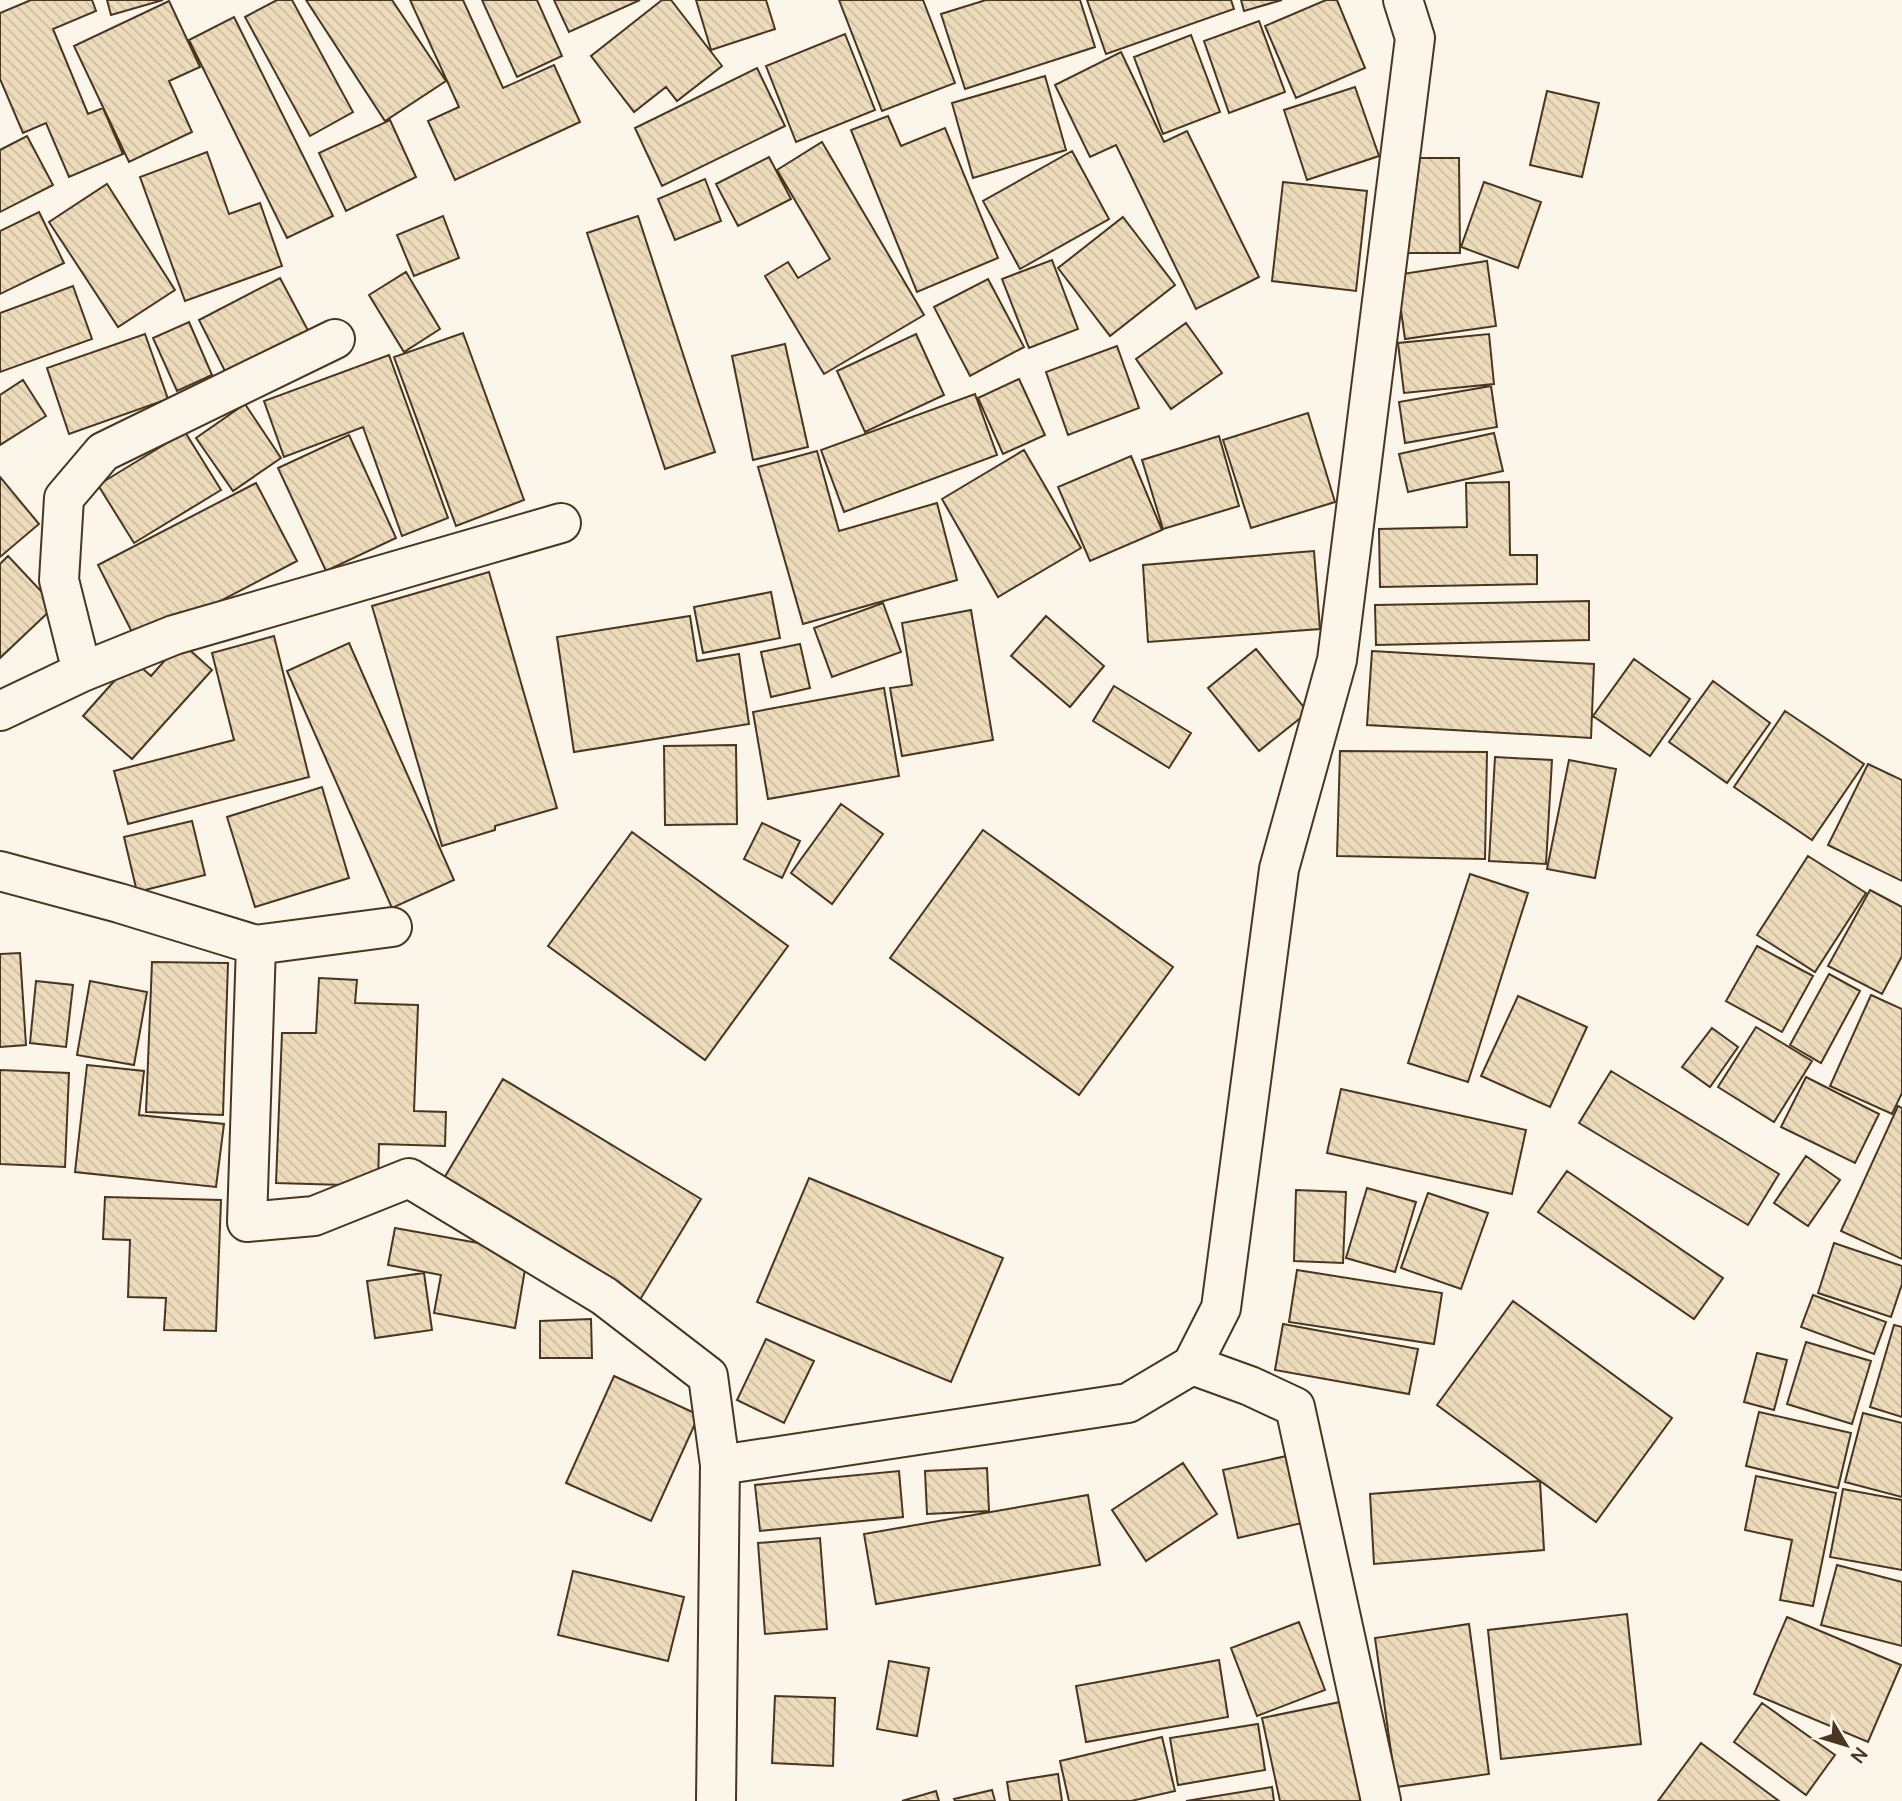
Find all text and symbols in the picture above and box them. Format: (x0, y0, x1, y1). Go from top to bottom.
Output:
north arrow (1811, 1710, 1881, 1780)
text: N (1845, 1742, 1874, 1769)

